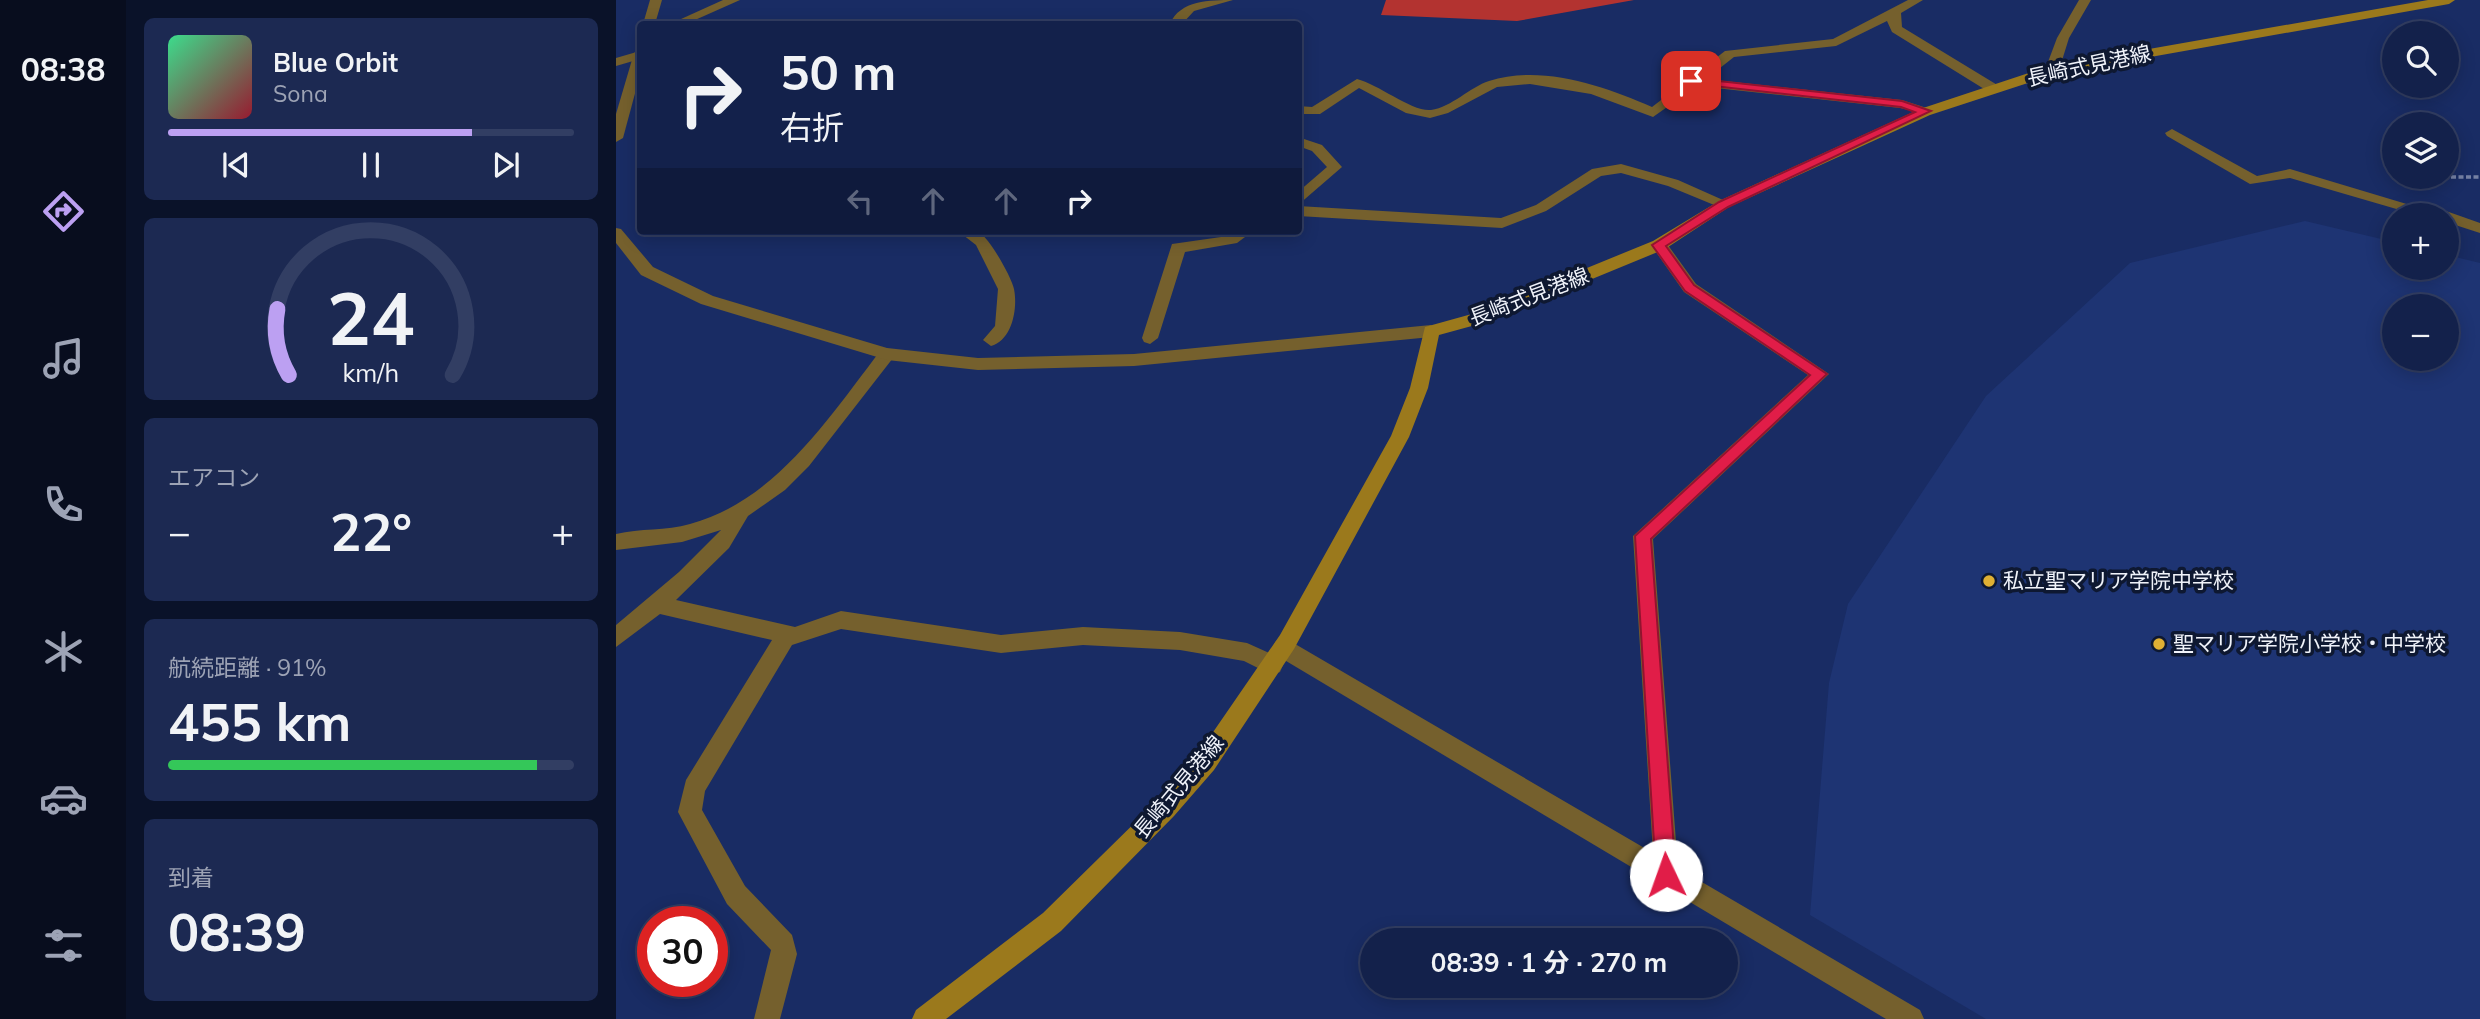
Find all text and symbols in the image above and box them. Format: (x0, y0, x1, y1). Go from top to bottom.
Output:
map controls (2382, 21, 2459, 371)
button: search (2382, 21, 2459, 98)
street label: 長崎式見港線 (2024, 39, 2153, 91)
text: 50 m (780, 41, 896, 102)
text: Blue Orbit (273, 46, 398, 79)
text: 08:38 (21, 49, 105, 89)
icon: right (665, 49, 756, 140)
pin (1661, 51, 1721, 111)
icon: arrive (1672, 62, 1710, 100)
text: Sona (273, 79, 328, 108)
text: 右折 (780, 107, 844, 147)
button: layers (2382, 112, 2459, 189)
icon: previous (217, 146, 255, 184)
icon: pause (352, 146, 390, 184)
icon: next (487, 146, 525, 184)
icon: left (841, 182, 879, 220)
icon: ahead (914, 182, 952, 220)
icon: ahead (987, 182, 1025, 220)
icon: right (1060, 182, 1098, 220)
icon: directions (39, 187, 88, 236)
button: + (2382, 203, 2459, 280)
street label: 長崎式見港線 (1465, 261, 1592, 331)
text: 24 (327, 273, 415, 364)
button: − (2382, 294, 2459, 371)
icon: music (39, 334, 88, 383)
text: km/h (343, 357, 399, 388)
text: エアコン (168, 463, 260, 492)
icon: phone (39, 480, 88, 529)
text: 22° (330, 499, 412, 564)
text: − (168, 508, 191, 556)
text: + (551, 508, 574, 556)
place label: 私立聖マリア学院中学校 (2003, 567, 2234, 593)
marker: 私立聖マリア学院中学校 (1981, 573, 1997, 589)
icon: climate (39, 627, 88, 676)
place label: 聖マリア学院小学校・中学校 (2173, 630, 2446, 656)
marker: 聖マリア学院小学校・中学校 (2151, 636, 2167, 652)
text: 航続距離 · 91% (168, 653, 326, 682)
text: 455 km (168, 689, 351, 754)
street label: 長崎式見港線 (1128, 730, 1229, 843)
icon: car (39, 774, 88, 823)
position arrow (1629, 838, 1703, 912)
text: 到着 (168, 863, 214, 892)
text: 08:39 (168, 899, 306, 964)
speed limit sign: 30 (637, 906, 728, 997)
icon: filters (39, 921, 88, 970)
text: 08:39 · 1 分 · 270 m (1431, 946, 1667, 979)

